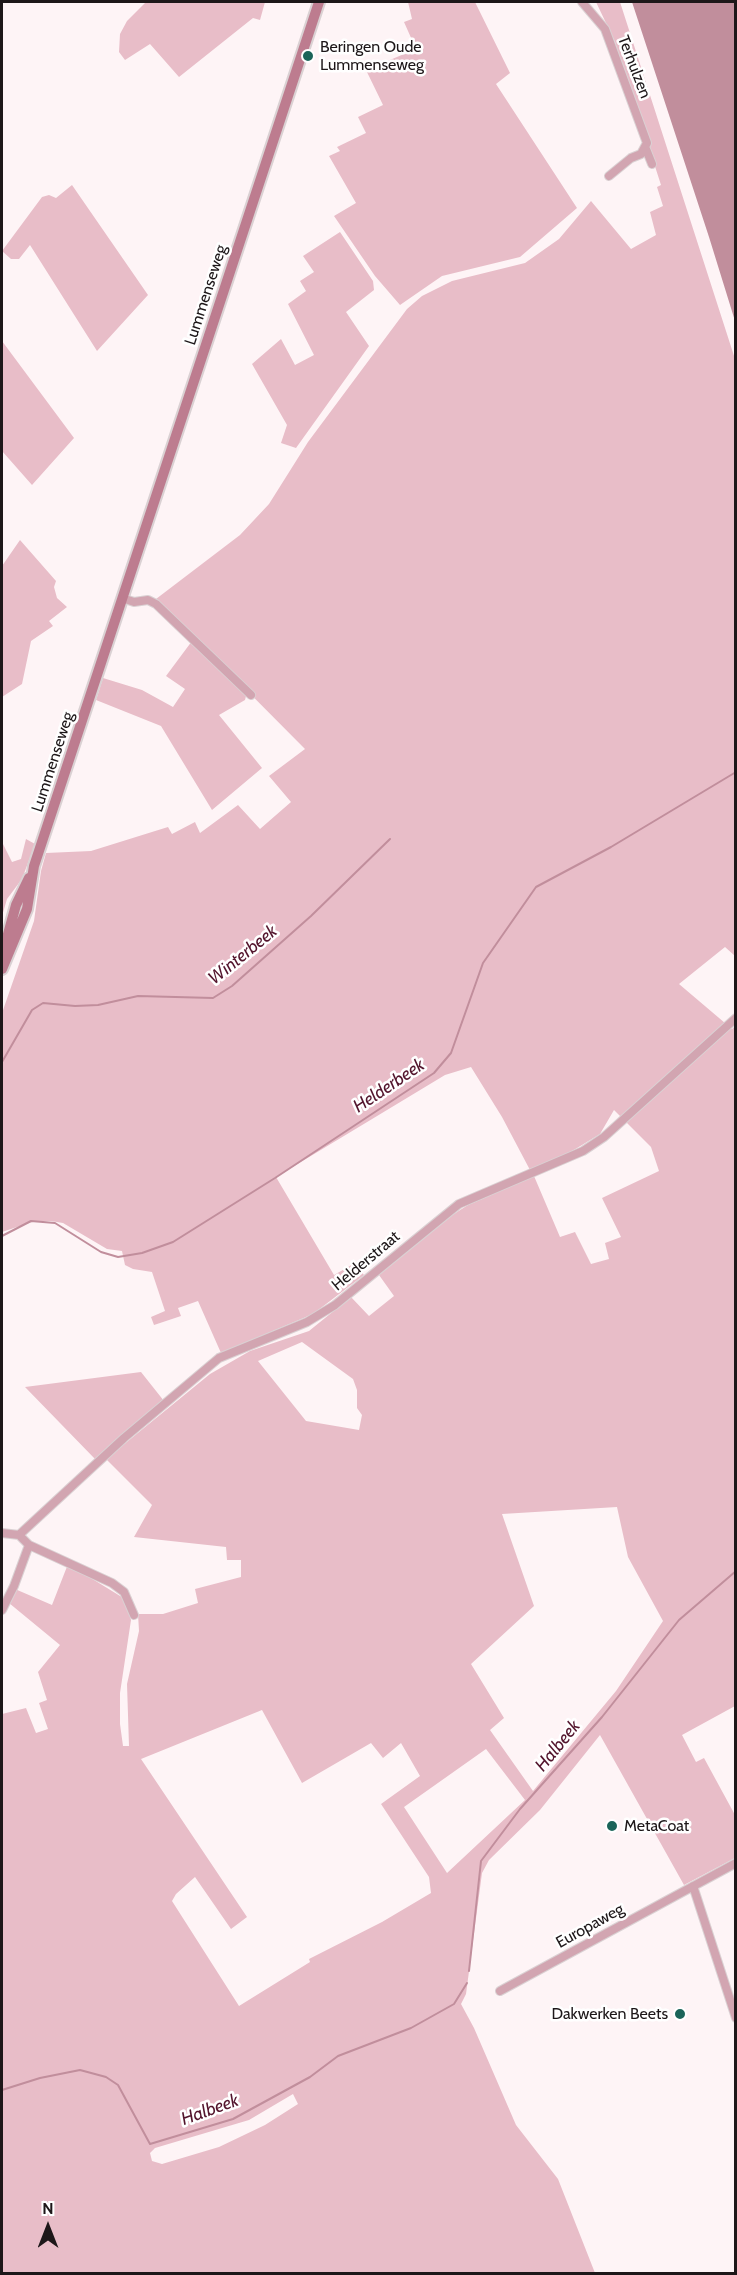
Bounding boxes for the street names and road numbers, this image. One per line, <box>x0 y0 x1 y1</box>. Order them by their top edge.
street label: Terhulzen <box>613 33 655 101</box>
street label: Lummenseweg <box>181 243 231 347</box>
street label: Lummenseweg <box>28 710 78 814</box>
street label: Helderstraat <box>328 1227 404 1295</box>
street label: Europaweg <box>553 1900 627 1952</box>

